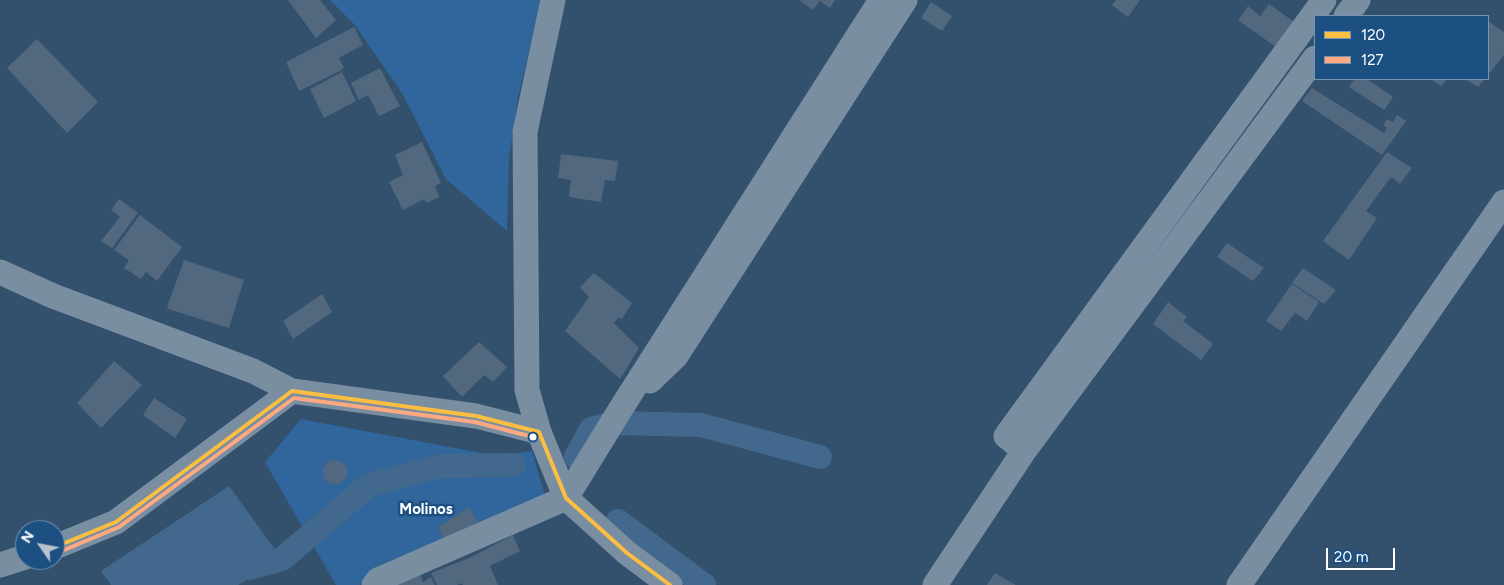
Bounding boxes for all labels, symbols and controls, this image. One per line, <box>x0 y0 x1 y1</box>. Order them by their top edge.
legend <box>1314 15 1489 80</box>
text: 120 <box>1361 26 1385 44</box>
text: 127 <box>1361 51 1384 69</box>
unlabelled marker <box>528 432 538 442</box>
district label: Molinos <box>399 501 453 519</box>
north arrow <box>15 520 65 570</box>
text: N <box>18 528 38 546</box>
scale bar <box>1329 538 1398 570</box>
text: 20 m <box>1334 548 1368 566</box>

